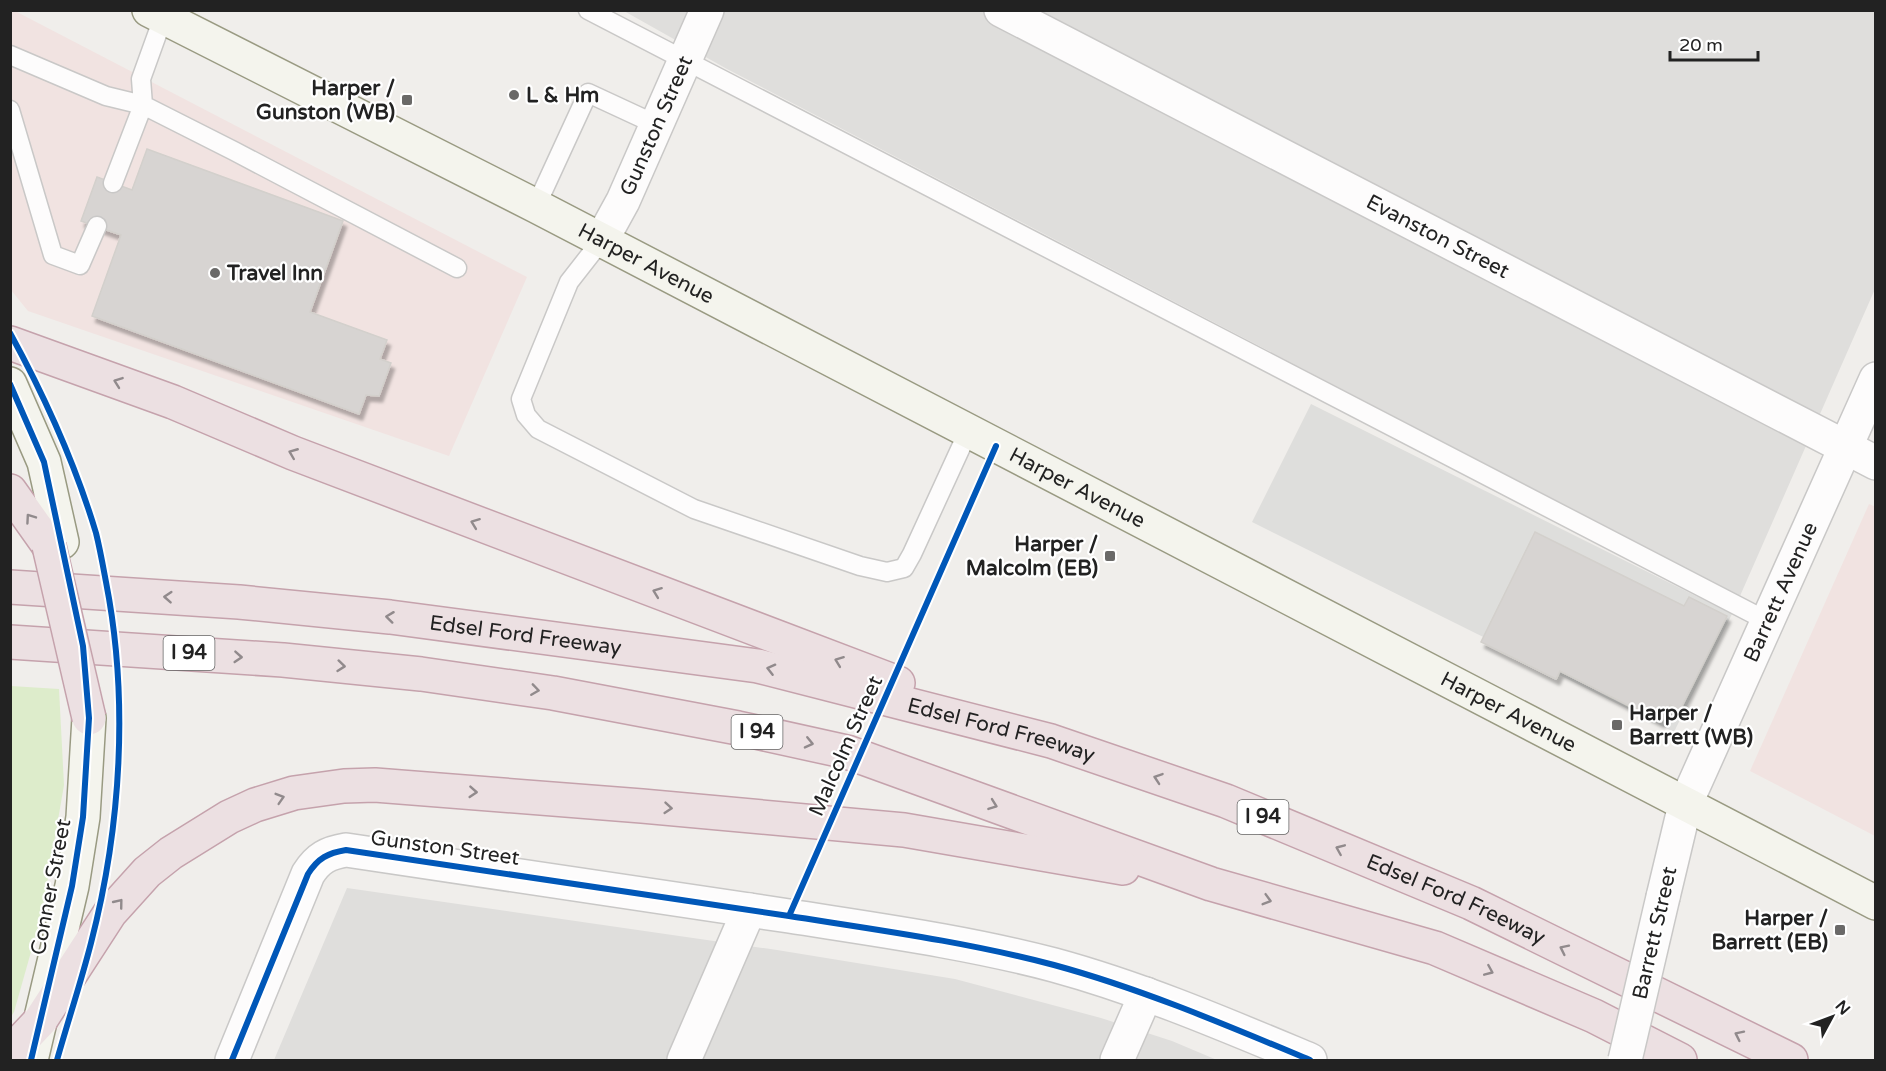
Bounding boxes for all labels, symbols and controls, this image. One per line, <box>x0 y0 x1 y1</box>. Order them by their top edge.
scale bar <box>1670 24 1758 62</box>
text: 20 m <box>1679 34 1723 56</box>
street label: Gunston Street <box>614 52 698 200</box>
place label: Harper / Gunston (WB) <box>256 76 395 125</box>
place label: L & Hm <box>526 83 599 108</box>
marker: L & Hm <box>507 88 521 102</box>
marker: Harper / Gunston (WB) <box>400 93 414 107</box>
street label: Evanston Street <box>1362 189 1514 284</box>
street label: Harper Avenue <box>574 218 718 309</box>
place label: Travel Inn <box>226 261 323 286</box>
marker: Travel Inn <box>208 266 222 280</box>
one-way arrow <box>113 377 124 390</box>
street label: Harper Avenue <box>1005 442 1150 533</box>
one-way arrow <box>288 448 299 460</box>
one-way arrow <box>25 514 37 524</box>
one-way arrow <box>470 517 481 530</box>
street label: Barrett Avenue <box>1738 518 1823 666</box>
place label: Harper / Malcolm (EB) <box>966 532 1098 581</box>
marker: Harper / Malcolm (EB) <box>1103 549 1117 563</box>
one-way arrow <box>652 586 663 599</box>
one-way arrow <box>163 591 172 604</box>
street label: Edsel Ford Freeway <box>428 610 623 660</box>
one-way arrow <box>386 611 395 624</box>
road number: I 94 <box>164 636 214 670</box>
one-way arrow <box>233 650 242 663</box>
one-way arrow <box>835 656 846 668</box>
one-way arrow <box>337 659 346 672</box>
one-way arrow <box>766 664 777 676</box>
street label: Harper Avenue <box>1436 666 1581 758</box>
street label: Malcolm Street <box>804 672 888 820</box>
one-way arrow <box>530 684 539 696</box>
street label: Edsel Ford Freeway <box>905 692 1098 768</box>
place label: Harper / Barrett (WB) <box>1629 701 1753 750</box>
road number: I 94 <box>732 715 783 749</box>
marker: Harper / Barrett (WB) <box>1610 718 1624 732</box>
one-way arrow <box>803 736 813 749</box>
one-way arrow <box>1153 773 1164 785</box>
one-way arrow <box>469 786 478 799</box>
one-way arrow <box>274 793 285 805</box>
one-way arrow <box>987 797 998 810</box>
road number: I 94 <box>1238 800 1288 834</box>
one-way arrow <box>663 801 672 814</box>
street label: Conner Street <box>26 817 76 957</box>
street label: Gunston Street <box>369 825 521 871</box>
one-way arrow <box>1335 844 1346 856</box>
street label: Edsel Ford Freeway <box>1363 848 1550 950</box>
street label: Barrett Street <box>1628 864 1682 1002</box>
one-way arrow <box>1261 893 1272 905</box>
one-way arrow <box>111 898 122 909</box>
place label: Harper / Barrett (EB) <box>1711 906 1828 955</box>
marker: Harper / Barrett (EB) <box>1833 923 1847 937</box>
one-way arrow <box>1559 944 1570 956</box>
one-way arrow <box>1483 964 1494 976</box>
north arrow <box>1802 987 1862 1047</box>
text: N <box>1831 996 1854 1019</box>
one-way arrow <box>1734 1030 1745 1042</box>

